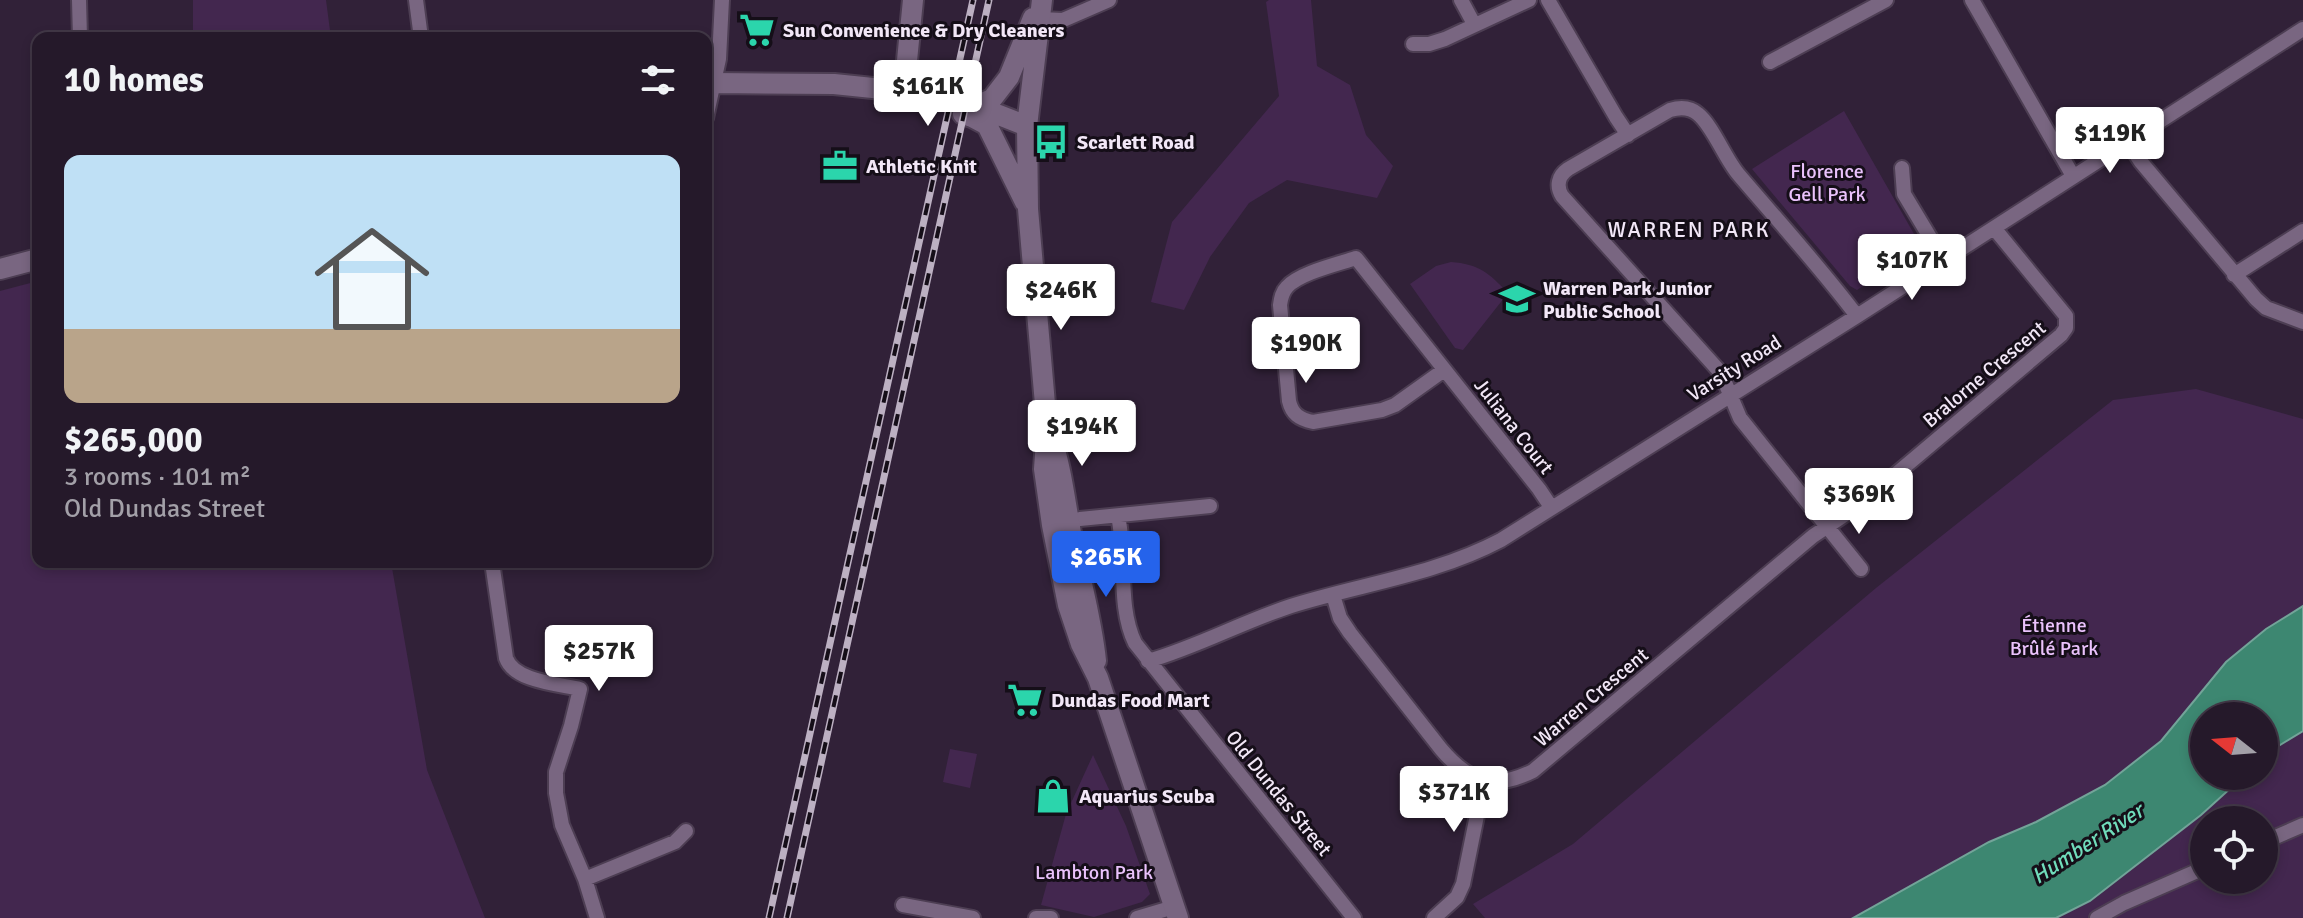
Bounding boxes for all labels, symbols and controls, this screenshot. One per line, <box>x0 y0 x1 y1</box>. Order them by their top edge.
supermarket icon: Sun Convenience & Dry Cleaners <box>738 11 776 49</box>
place label: Sun Convenience & Dry Cleaners <box>783 18 1065 43</box>
icon: filters <box>636 58 680 102</box>
text: 10 homes <box>64 59 204 101</box>
pin: $161K <box>872 60 984 128</box>
text: $161K <box>892 70 964 102</box>
pin: $119K <box>2054 107 2166 175</box>
text: $119K <box>2074 117 2146 149</box>
bus stop icon: Scarlett Road <box>1032 123 1070 161</box>
place label: Scarlett Road <box>1077 130 1195 155</box>
office icon: Athletic Knit <box>821 147 859 185</box>
place label: Athletic Knit <box>866 154 977 179</box>
park label: Florence Gell Park <box>1788 159 1866 207</box>
icon: home <box>300 207 444 351</box>
district label: WARREN PARK <box>1607 216 1771 243</box>
pin: $107K <box>1856 234 1968 302</box>
text: $107K <box>1876 244 1948 276</box>
pin: $246K <box>1005 264 1117 332</box>
text: $246K <box>1025 274 1097 306</box>
place label: Warren Park Junior Public School <box>1543 276 1712 324</box>
school or university icon: Warren Park Junior Public School <box>1498 280 1536 318</box>
street label: Bralorne Crescent <box>1918 316 2051 433</box>
pin: $190K <box>1250 317 1362 385</box>
text: $190K <box>1270 327 1342 359</box>
street label: Varsity Road <box>1683 330 1786 407</box>
street label: Juliana Court <box>1468 373 1559 479</box>
pin: $194K <box>1026 400 1138 468</box>
text: $194K <box>1046 410 1118 442</box>
text: $265,000 <box>64 419 203 461</box>
text: 3 rooms · 101 m² <box>64 461 251 493</box>
pin: $369K <box>1803 468 1915 536</box>
text: $369K <box>1823 478 1895 510</box>
text: Old Dundas Street <box>64 493 265 525</box>
pin: $265K <box>1050 531 1162 599</box>
text: $265K <box>1070 541 1142 573</box>
park label: Étienne Brûlé Park <box>2010 613 2098 661</box>
pin: $257K <box>543 625 655 693</box>
text: $257K <box>563 635 635 667</box>
street label: Warren Crescent <box>1529 642 1653 752</box>
supermarket icon: Dundas Food Mart <box>1006 681 1044 719</box>
place label: Dundas Food Mart <box>1051 688 1210 713</box>
north arrow <box>2190 702 2278 790</box>
map controls <box>2190 702 2278 894</box>
street label: Old Dundas Street <box>1220 725 1337 861</box>
pin: $371K <box>1398 766 1510 834</box>
text: $371K <box>1418 776 1490 808</box>
shop icon: Aquarius Scuba <box>1034 777 1072 815</box>
place label: Aquarius Scuba <box>1079 784 1215 809</box>
water label: Humber River <box>2026 796 2151 890</box>
button: locate <box>2190 806 2278 894</box>
park label: Lambton Park <box>1035 860 1153 885</box>

